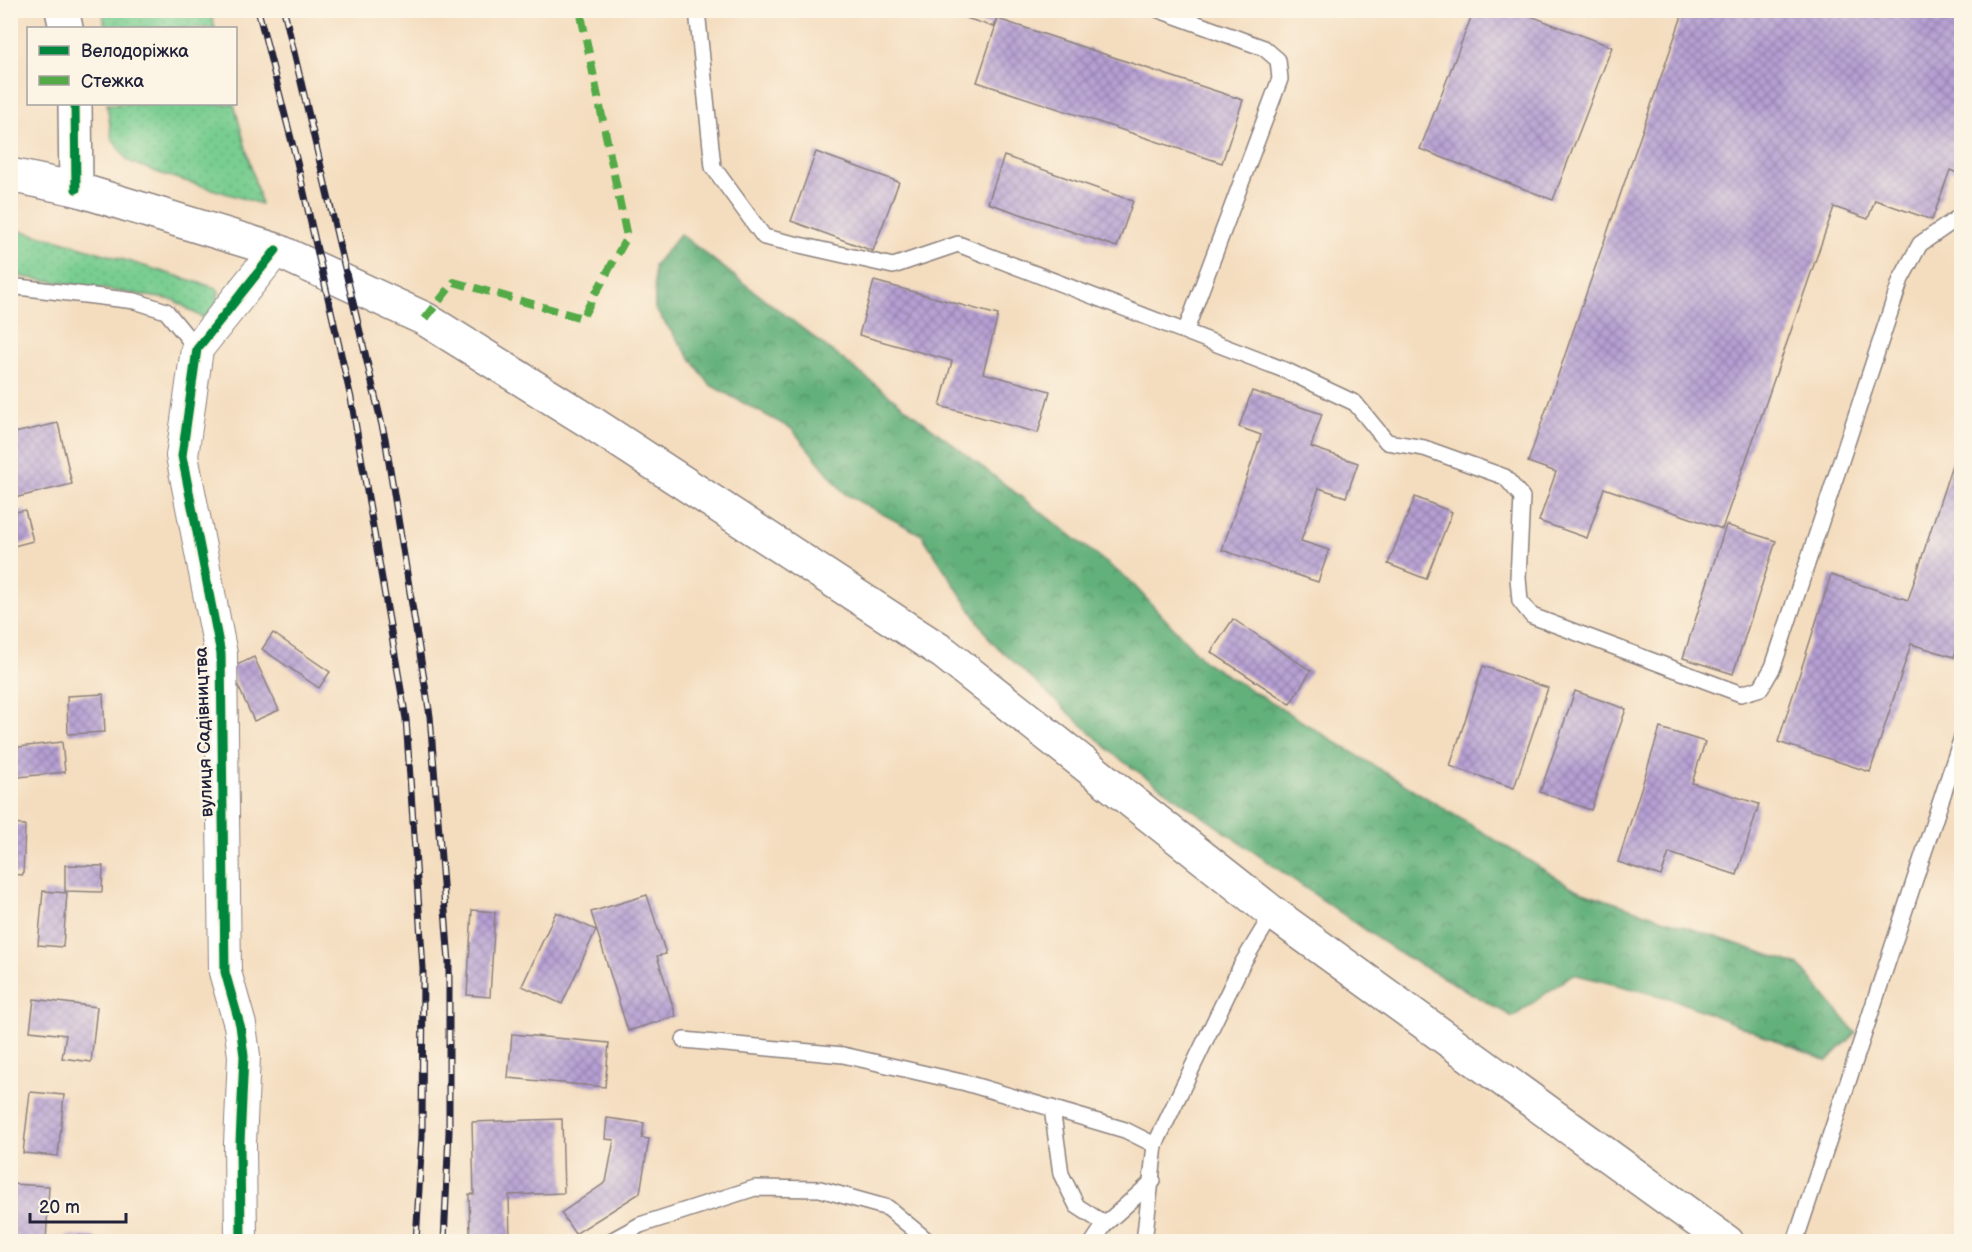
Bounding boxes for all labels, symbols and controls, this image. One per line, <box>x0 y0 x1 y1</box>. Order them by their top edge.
legend <box>27 27 237 105</box>
text: Велодоріжка <box>81 41 189 62</box>
text: Стежка <box>81 71 144 92</box>
street label: вулиця Садівництва <box>191 646 217 817</box>
scale bar <box>30 1186 126 1224</box>
text: 20 m <box>39 1197 80 1218</box>

